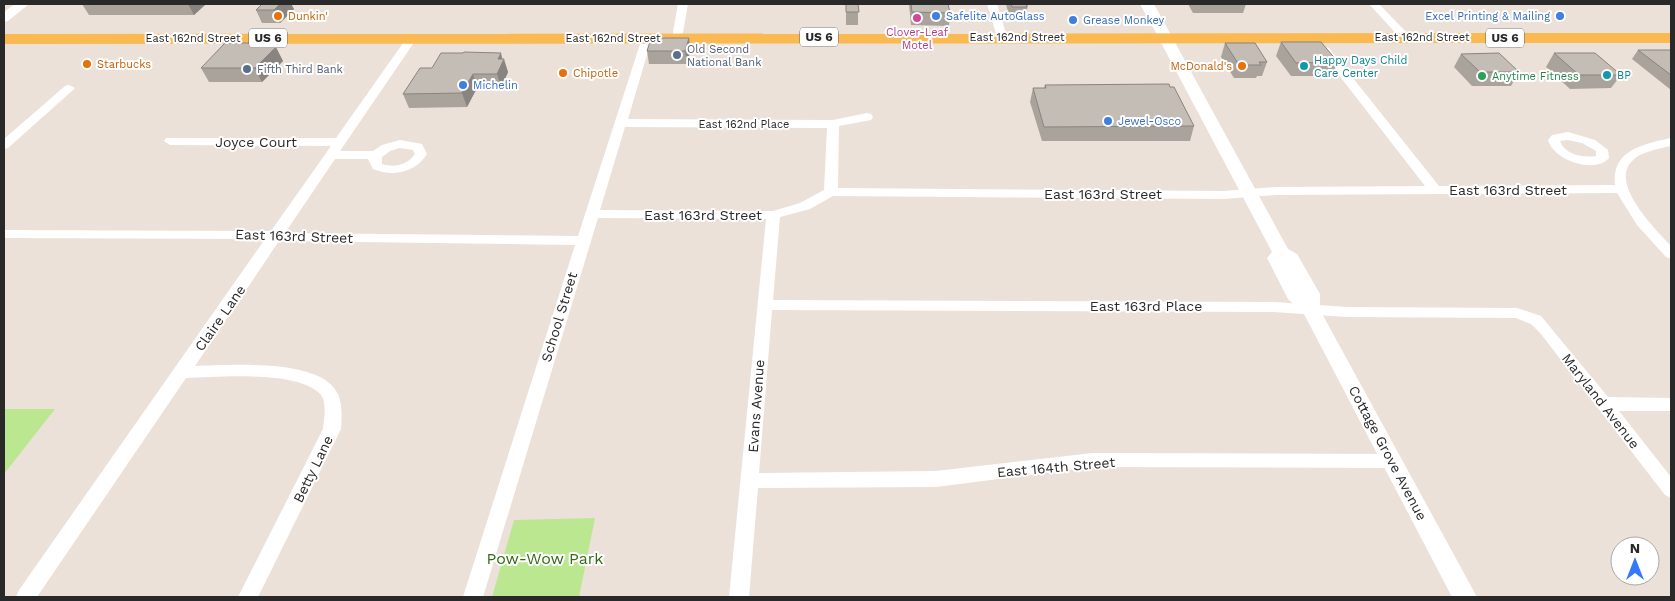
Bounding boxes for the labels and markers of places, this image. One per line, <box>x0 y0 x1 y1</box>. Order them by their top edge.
marker: Dunkin' <box>272 10 284 22</box>
place label: Dunkin' <box>288 10 328 23</box>
marker: Safelite AutoGlass <box>930 10 942 22</box>
place label: Safelite AutoGlass <box>946 10 1045 23</box>
place label: Excel Printing & Mailing <box>1425 10 1550 23</box>
marker: Excel Printing & Mailing <box>1554 10 1566 22</box>
marker: Clover-Leaf Motel <box>911 12 923 24</box>
marker: Grease Monkey <box>1067 14 1079 26</box>
place label: Grease Monkey <box>1083 14 1165 27</box>
place label: Clover-Leaf Motel <box>886 26 949 52</box>
place label: Old Second National Bank <box>687 43 761 69</box>
marker: Old Second National Bank <box>671 49 683 61</box>
place label: Happy Days Child Care Center <box>1314 54 1407 80</box>
marker: Starbucks <box>81 58 93 70</box>
place label: Starbucks <box>97 58 151 71</box>
place label: McDonald's <box>1170 60 1232 73</box>
marker: McDonald's <box>1236 60 1248 72</box>
marker: Happy Days Child Care Center <box>1298 60 1310 72</box>
marker: Fifth Third Bank <box>241 63 253 75</box>
place label: Fifth Third Bank <box>257 63 343 76</box>
marker: Chipotle <box>557 67 569 79</box>
place label: Chipotle <box>573 67 618 80</box>
marker: BP <box>1601 69 1613 81</box>
place label: BP <box>1617 69 1631 82</box>
marker: Anytime Fitness <box>1476 70 1488 82</box>
place label: Anytime Fitness <box>1492 70 1579 83</box>
marker: Michelin <box>457 79 469 91</box>
place label: Michelin <box>473 79 518 92</box>
marker: Jewel-Osco <box>1102 115 1114 127</box>
place label: Jewel-Osco <box>1118 115 1181 128</box>

